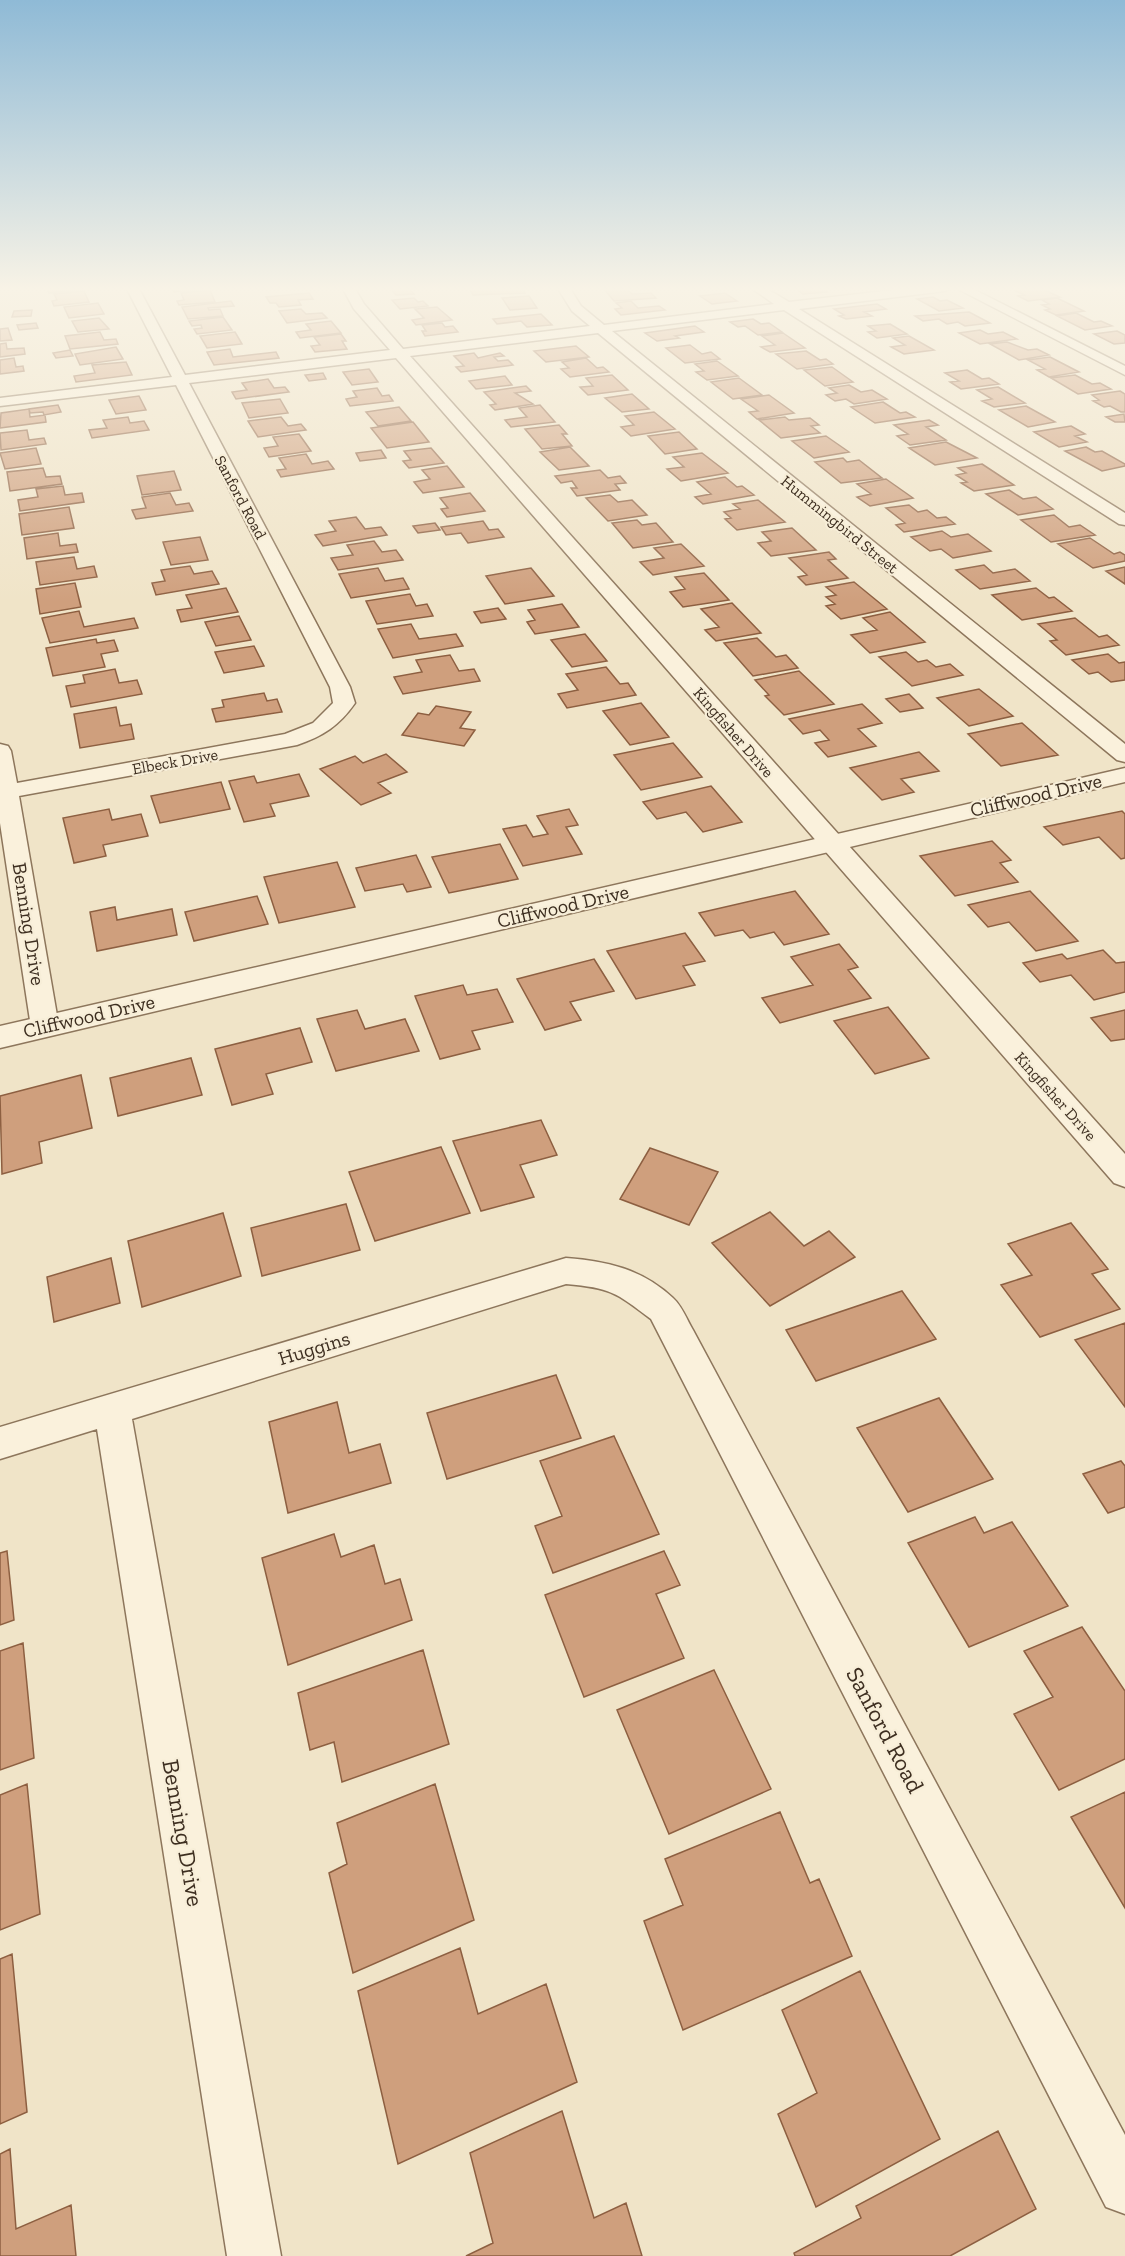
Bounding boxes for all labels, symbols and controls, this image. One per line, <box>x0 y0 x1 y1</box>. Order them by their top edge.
street label: Sanford Road <box>211 452 271 543</box>
street label: Hummingbird Street <box>777 471 902 577</box>
street label: Kingfisher Drive <box>689 683 778 781</box>
street label: Elbeck Drive <box>131 745 219 778</box>
street label: Cliffwood Drive <box>968 768 1104 822</box>
street label: Benning Drive <box>7 861 51 987</box>
street label: Cliffwood Drive <box>495 879 631 933</box>
street label: Cliffwood Drive <box>21 989 157 1043</box>
street label: Kingfisher Drive <box>1011 1048 1101 1145</box>
street label: Huggins <box>275 1326 353 1370</box>
street label: Sanford Road <box>840 1662 931 1798</box>
street label: Benning Drive <box>156 1757 211 1909</box>

